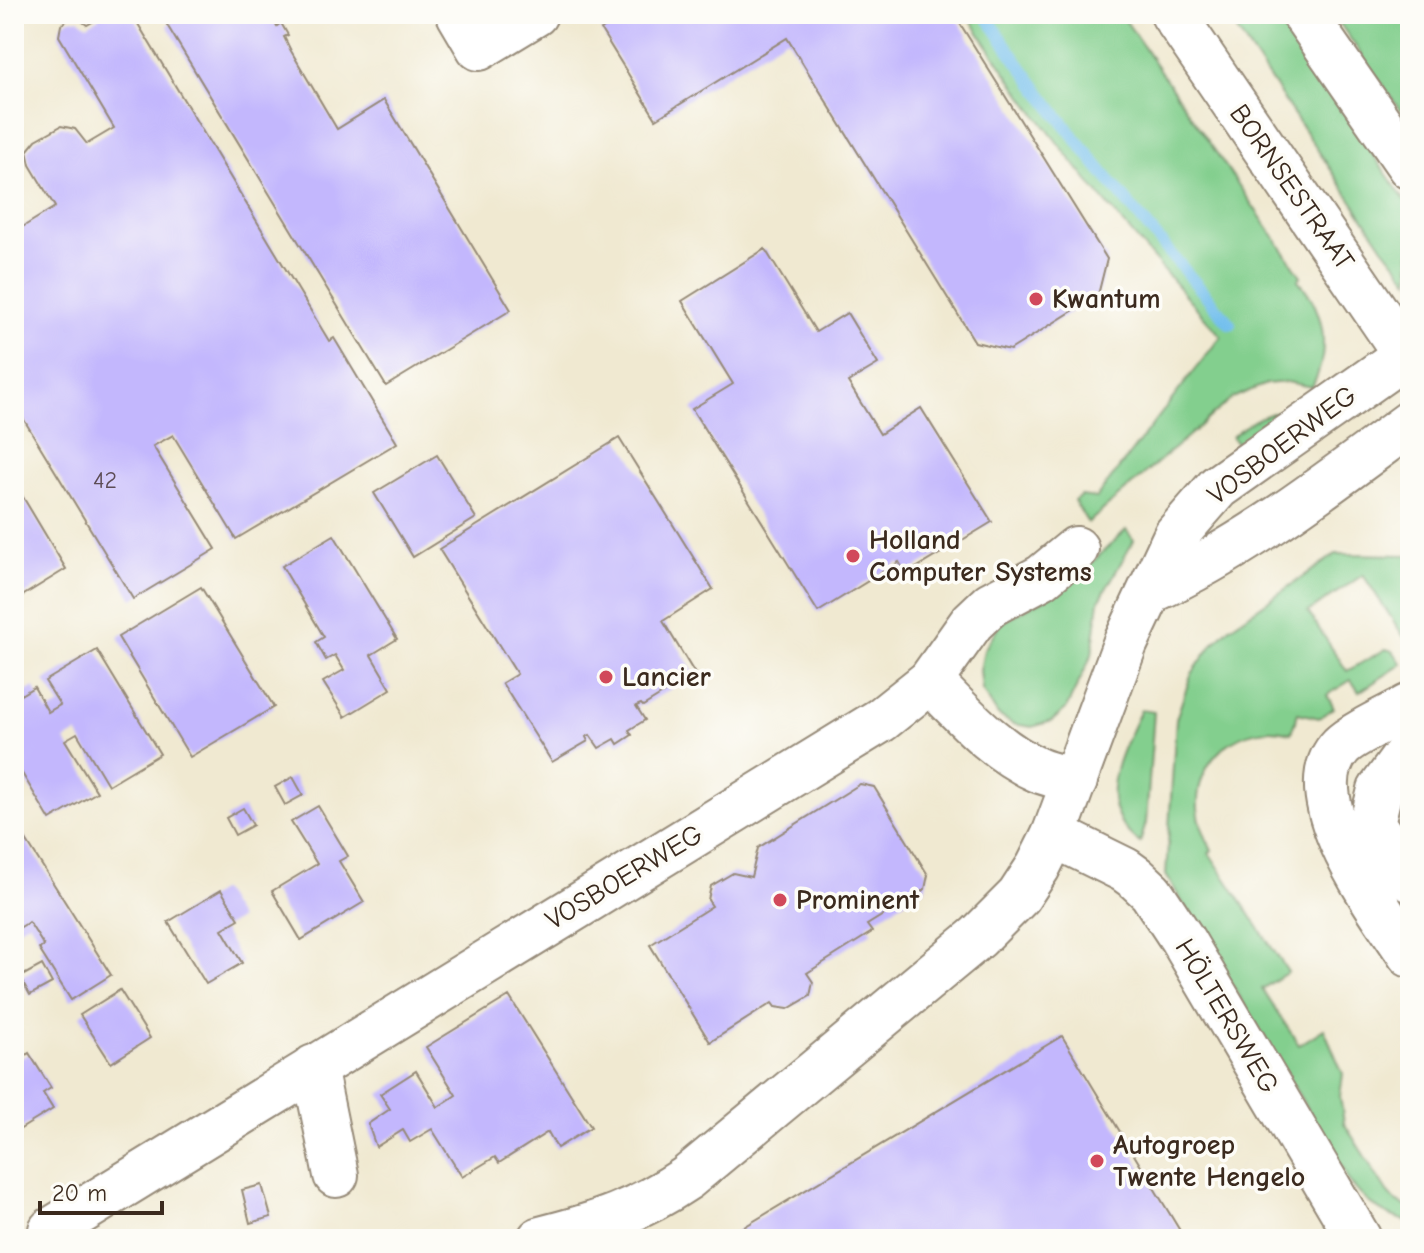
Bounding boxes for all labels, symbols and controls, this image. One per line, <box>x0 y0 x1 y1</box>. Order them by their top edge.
street label: BORNSESTRAAT <box>1223 98 1361 276</box>
place label: Kwantum <box>1052 283 1161 315</box>
marker: Kwantum <box>1027 290 1045 308</box>
street label: VOSBOERWEG <box>1202 379 1362 511</box>
house number: 42 <box>93 466 117 494</box>
place label: Holland Computer Systems <box>869 524 1092 588</box>
marker: Holland Computer Systems <box>844 547 862 565</box>
place label: Lancier <box>622 661 712 693</box>
marker: Lancier <box>597 668 615 686</box>
street label: VOSBOERWEG <box>540 818 708 936</box>
place label: Prominent <box>796 884 920 916</box>
marker: Prominent <box>771 891 789 909</box>
street label: HÖLTERSWEG <box>1168 933 1286 1099</box>
place label: Autogroep Twente Hengelo <box>1113 1129 1305 1193</box>
marker: Autogroep Twente Hengelo <box>1088 1152 1106 1170</box>
scale bar <box>40 1165 162 1215</box>
text: 20 m <box>52 1179 107 1207</box>

